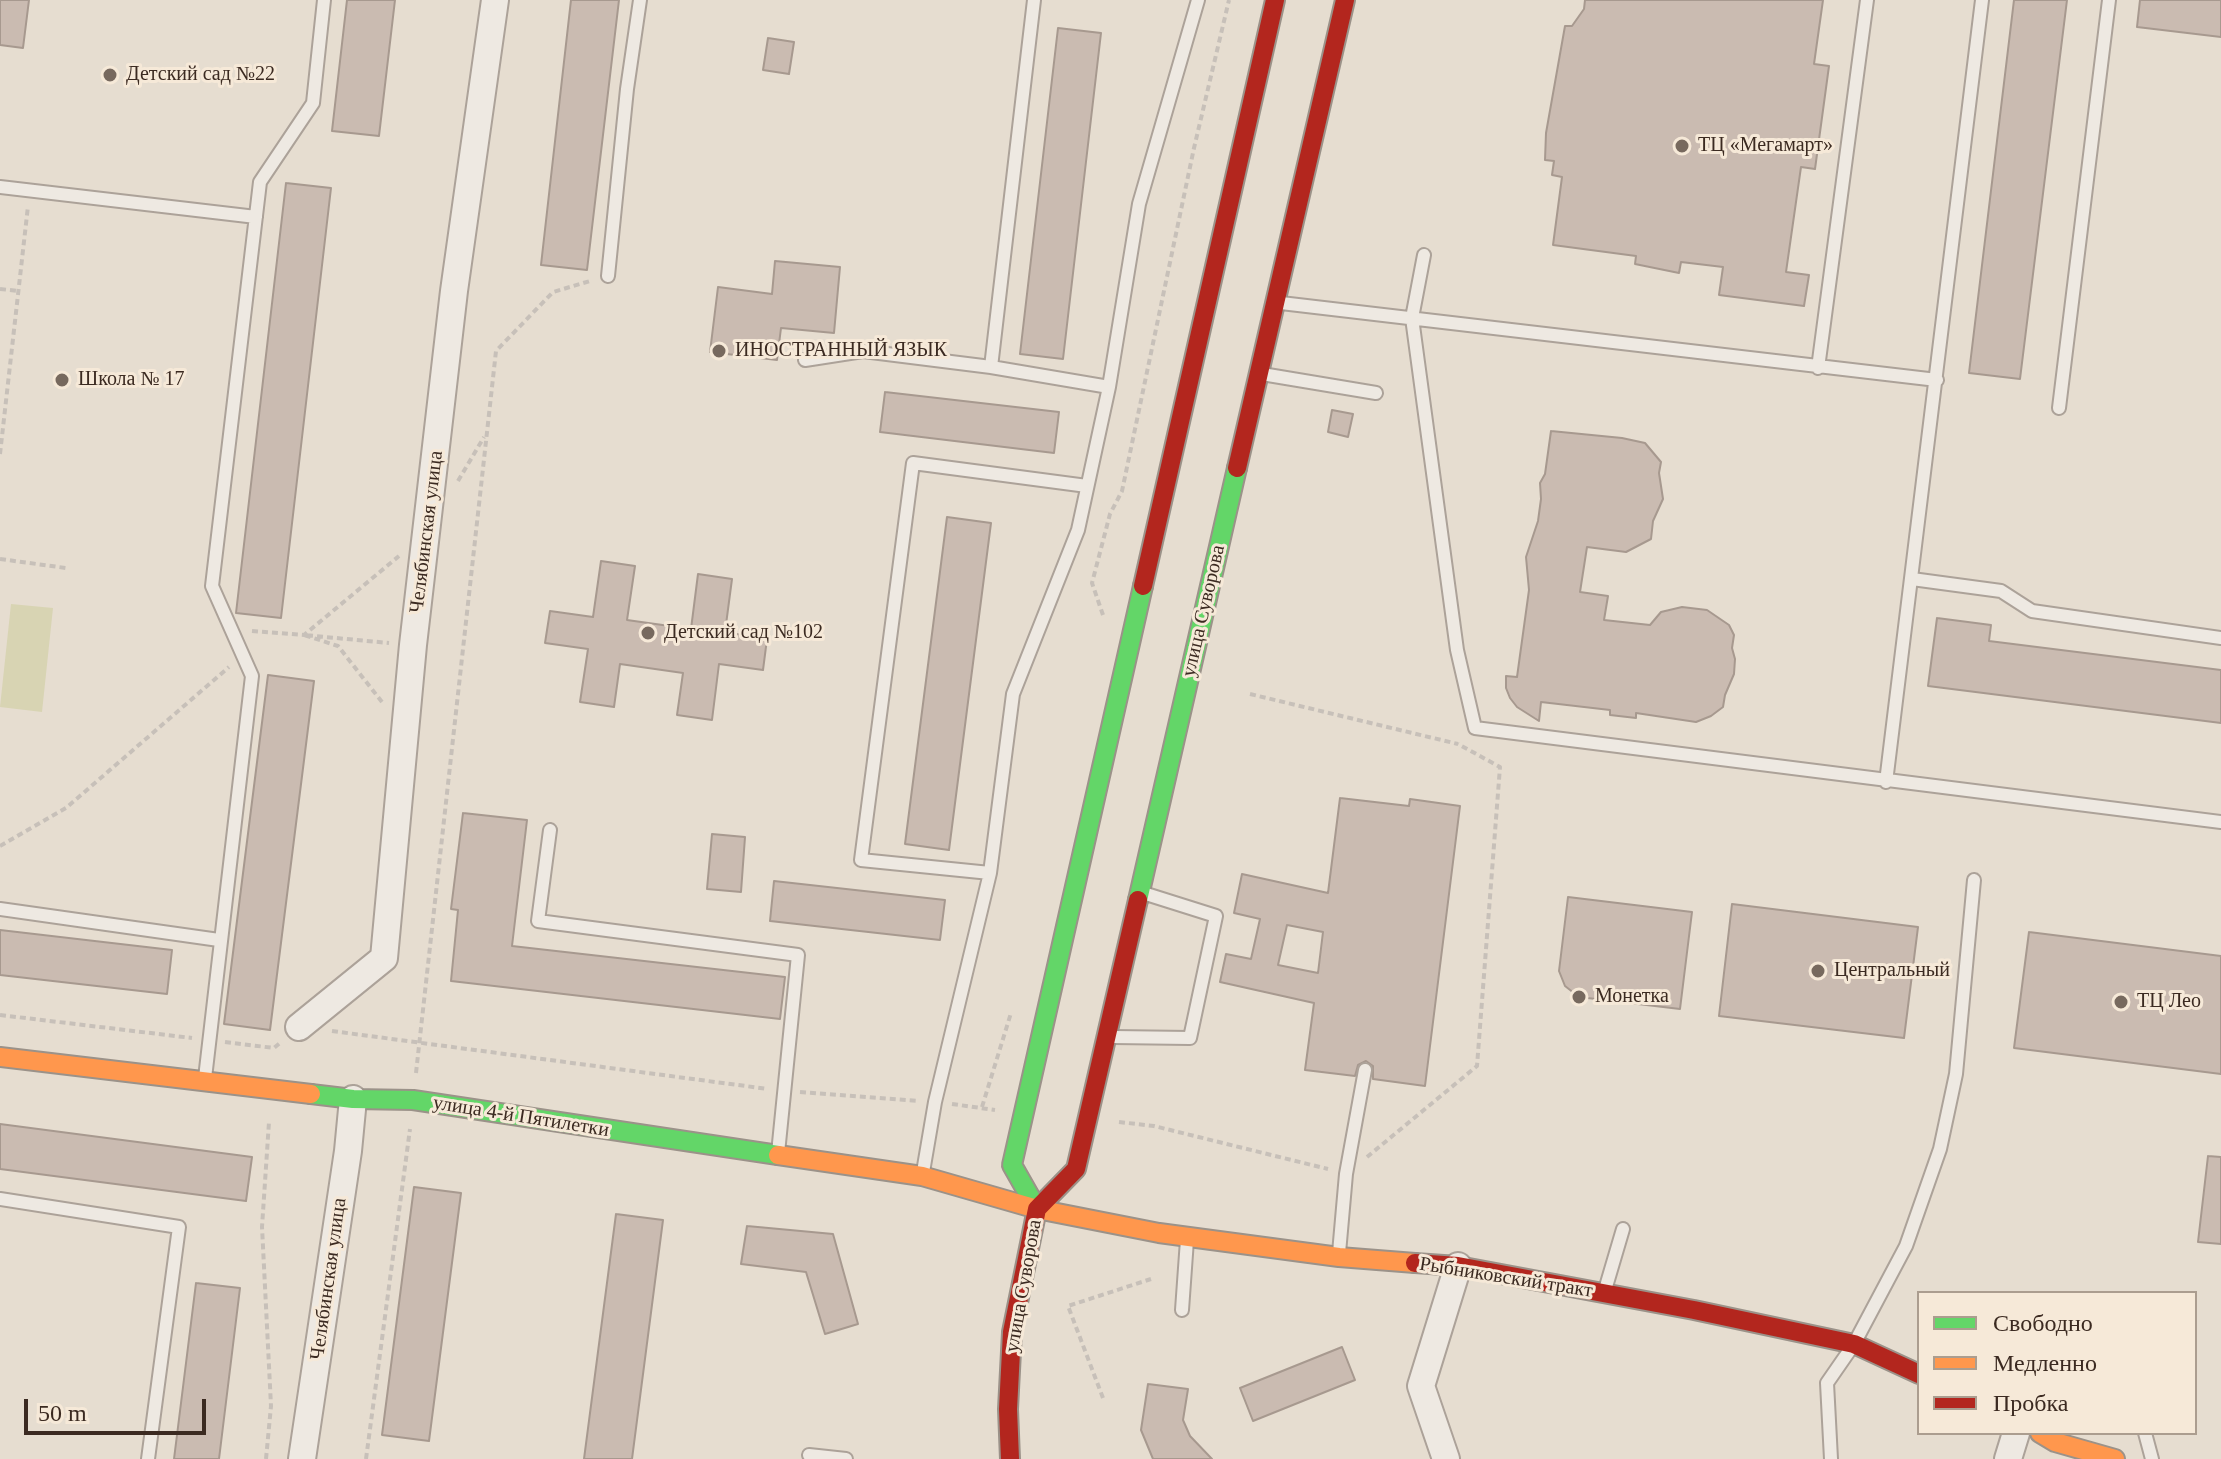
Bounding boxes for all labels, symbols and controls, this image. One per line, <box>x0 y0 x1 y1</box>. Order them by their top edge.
place label: Детский сад №22 <box>126 63 275 87</box>
marker: Детский сад №22 <box>101 66 119 84</box>
place label: ТЦ «Мегамарт» <box>1698 134 1833 158</box>
marker: ТЦ «Мегамарт» <box>1673 137 1691 155</box>
place label: ИНОСТРАННЫЙ ЯЗЫК <box>735 339 947 363</box>
marker: ИНОСТРАННЫЙ ЯЗЫК <box>710 342 728 360</box>
place label: Школа № 17 <box>78 368 185 392</box>
marker: Школа № 17 <box>53 371 71 389</box>
street label: Челябинская улица <box>405 449 449 615</box>
street label: улица Суворова <box>1177 543 1231 679</box>
place label: Детский сад №102 <box>664 621 823 645</box>
marker: Детский сад №102 <box>639 624 657 642</box>
place label: Центральный <box>1834 959 1950 983</box>
marker: Центральный <box>1809 962 1827 980</box>
place label: Монетка <box>1595 985 1669 1009</box>
marker: Монетка <box>1570 988 1588 1006</box>
place label: ТЦ Лео <box>2137 990 2201 1014</box>
marker: ТЦ Лео <box>2112 993 2130 1011</box>
street label: улица 4-й Пятилетки <box>431 1091 611 1143</box>
street label: Челябинская улица <box>306 1196 352 1362</box>
street label: улица Суворова <box>1000 1218 1048 1354</box>
street label: Рыбниковский тракт <box>1418 1252 1594 1304</box>
legend <box>1917 1291 2197 1435</box>
text: Свободно <box>1993 1310 2093 1336</box>
text: Медленно <box>1993 1350 2097 1376</box>
scale bar <box>28 1383 210 1433</box>
text: Пробка <box>1993 1390 2069 1416</box>
text: 50 m <box>38 1400 87 1426</box>

